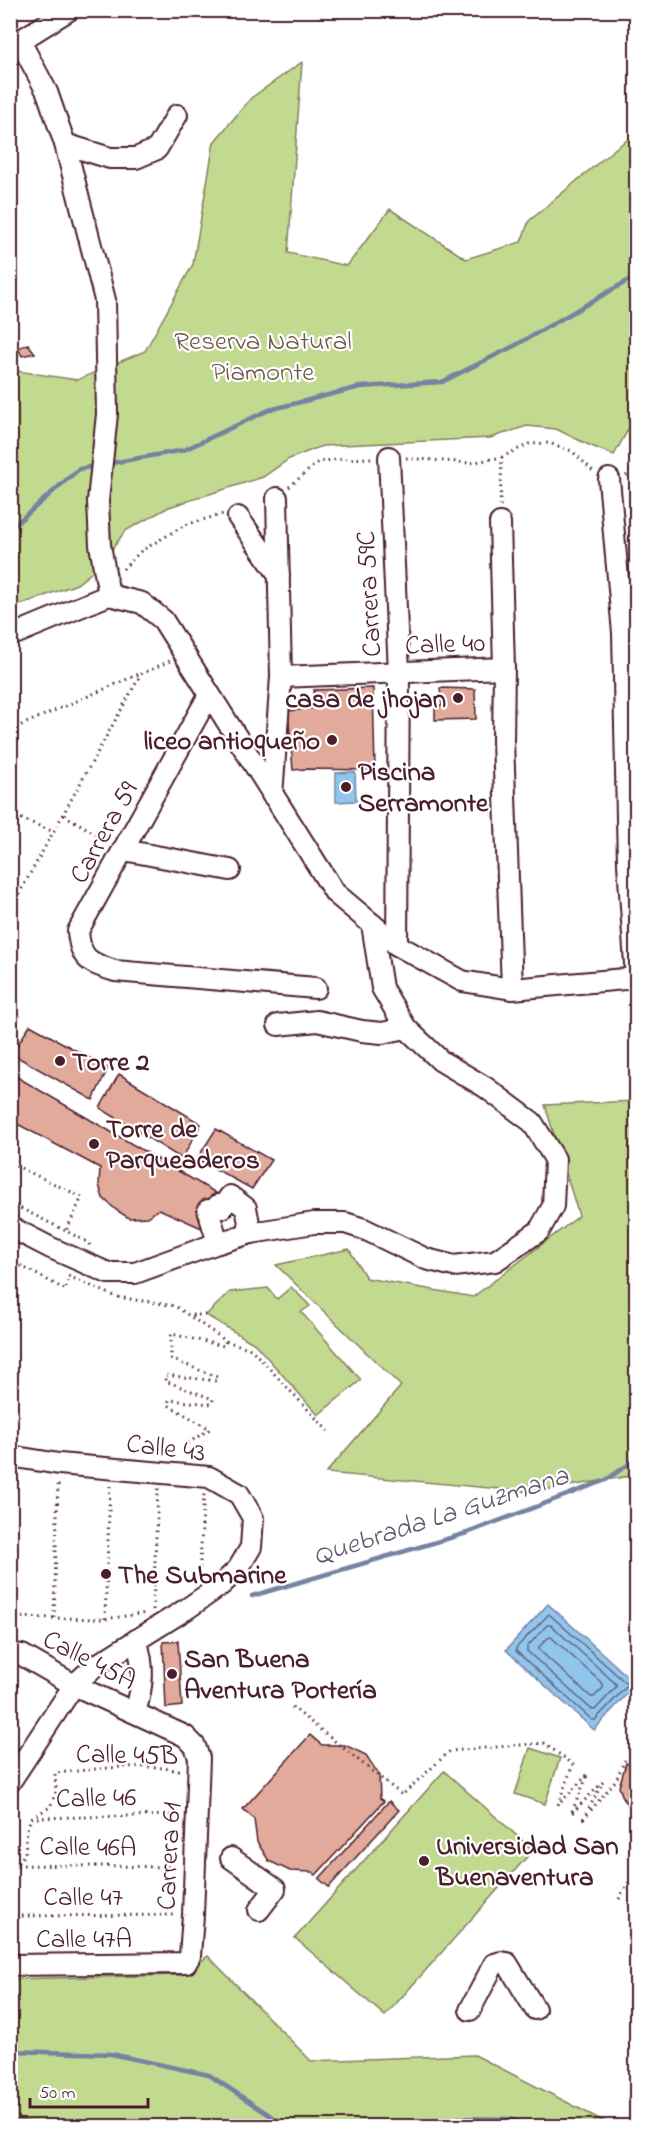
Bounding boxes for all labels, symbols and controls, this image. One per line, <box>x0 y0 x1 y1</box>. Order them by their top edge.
park label: Reserva Natural Piamonte <box>174 323 352 393</box>
street label: Carrera 59C <box>348 530 393 658</box>
street label: Calle 40 <box>404 625 486 666</box>
place label: casa de jhojan <box>285 681 446 720</box>
marker: casa de jhojan <box>451 691 465 705</box>
place label: liceo antioqueño <box>144 723 320 762</box>
marker: liceo antioqueño <box>325 733 339 747</box>
place label: Piscina Serramonte <box>358 754 489 824</box>
street label: Carrera 59 <box>61 775 149 891</box>
marker: Piscina Serramonte <box>339 780 353 794</box>
place label: Torre 2 <box>72 1044 150 1083</box>
marker: Torre 2 <box>53 1054 67 1068</box>
place label: Torre de Parqueaderos <box>106 1111 260 1181</box>
marker: Torre de Parqueaderos <box>87 1137 101 1151</box>
street label: Calle 43 <box>124 1425 208 1474</box>
water label: Quebrada La Guzmana <box>308 1456 575 1578</box>
place label: The Submarine <box>118 1557 287 1596</box>
marker: The Submarine <box>99 1567 113 1581</box>
street label: Calle 45A <box>35 1621 143 1701</box>
place label: San Buena Aventura Portería <box>184 1641 377 1711</box>
marker: San Buena Aventura Portería <box>165 1667 179 1681</box>
street label: Calle 45B <box>76 1736 178 1777</box>
street label: Calle 46 <box>56 1779 137 1820</box>
street label: Carrera 61 <box>148 1801 193 1911</box>
street label: Calle 46A <box>39 1828 137 1869</box>
place label: Universidad San Buenaventura <box>434 1828 618 1898</box>
marker: Universidad San Buenaventura <box>417 1854 431 1868</box>
street label: Calle 47 <box>43 1879 123 1918</box>
street label: Calle 47A <box>36 1921 132 1960</box>
scale bar <box>30 2071 148 2109</box>
text: 50 m <box>39 2081 76 2107</box>

